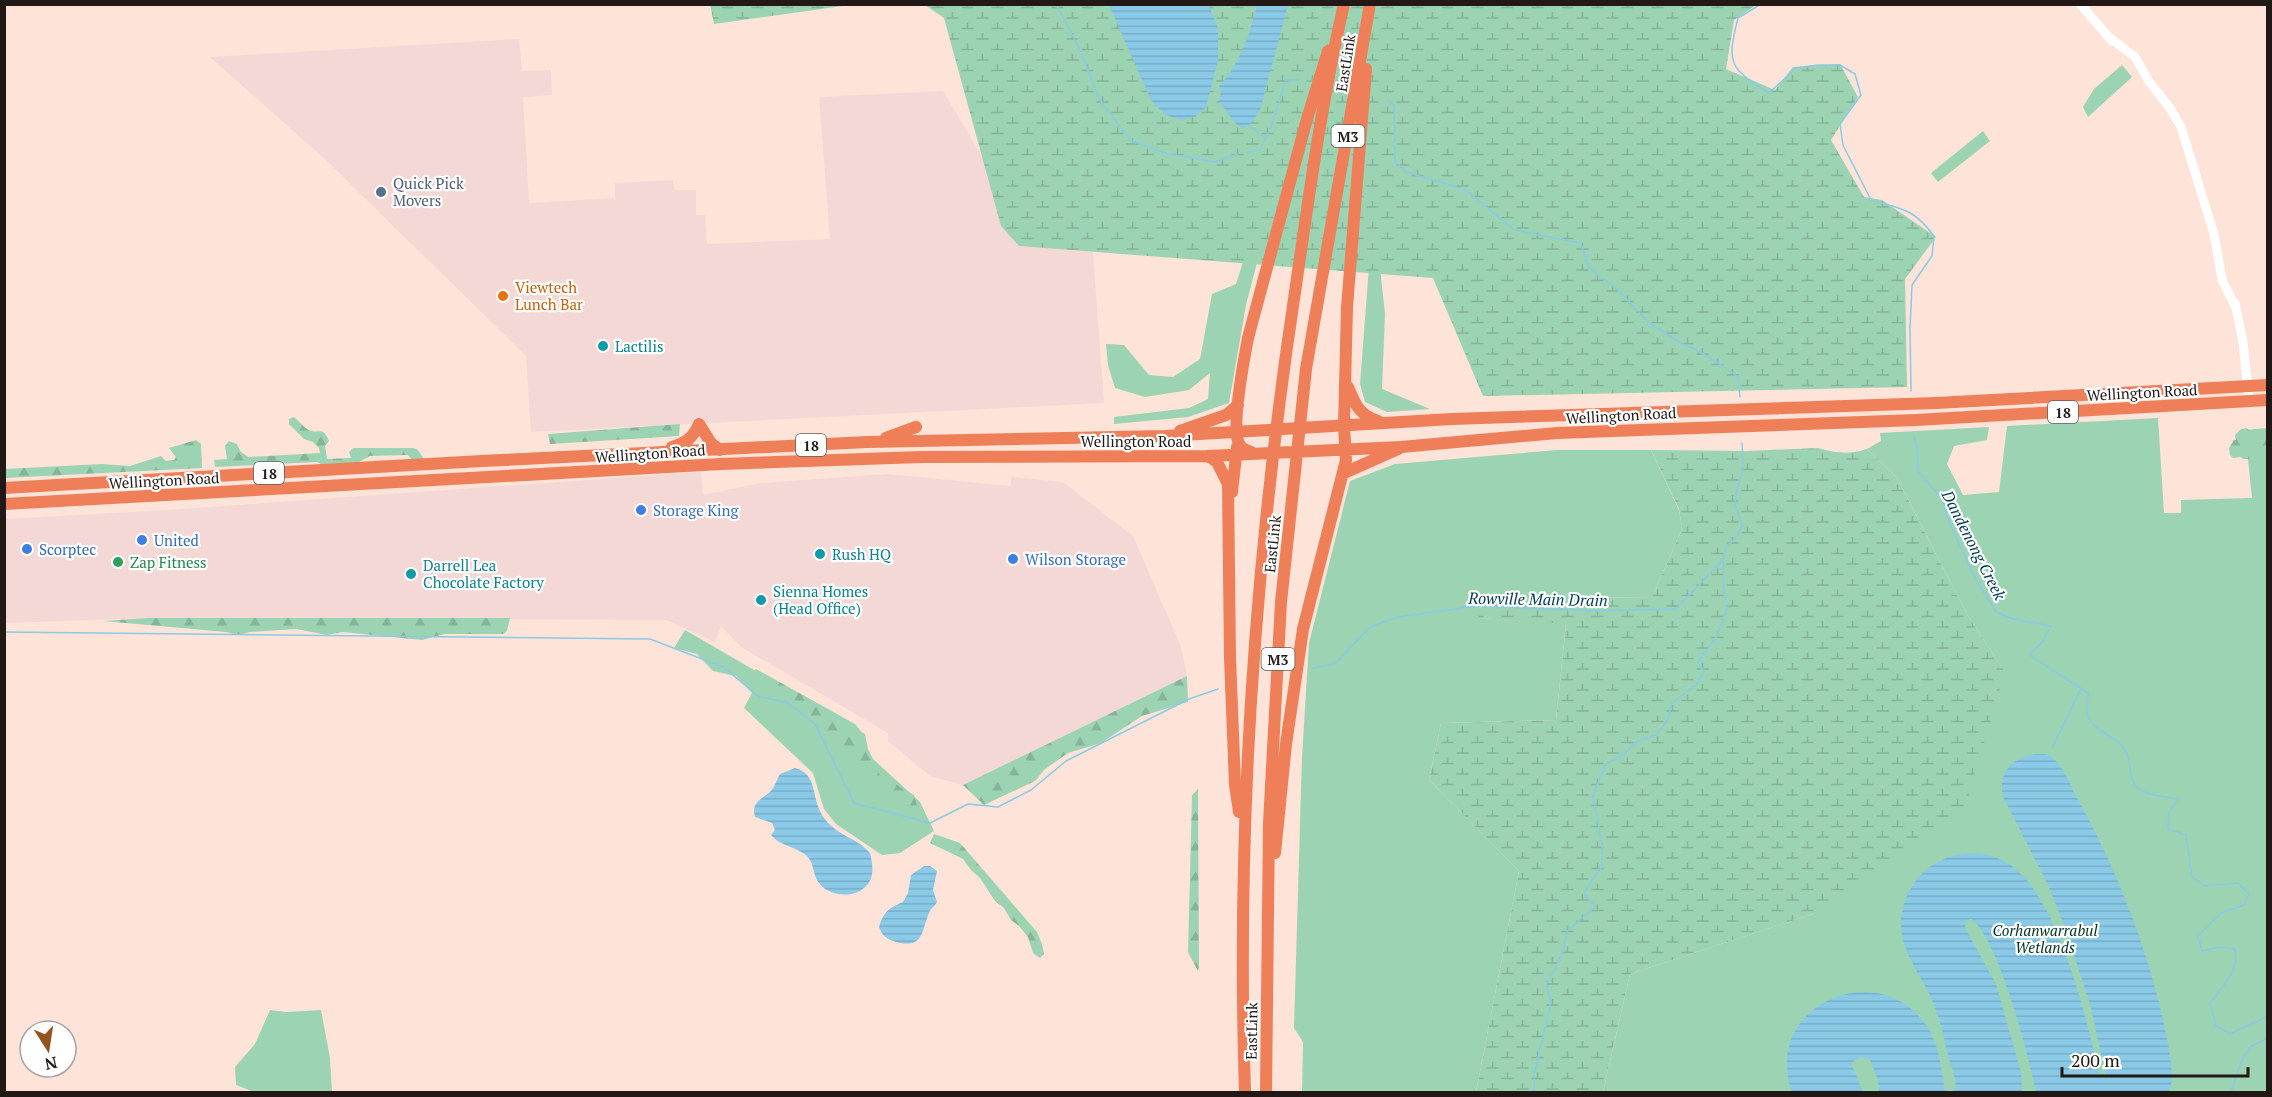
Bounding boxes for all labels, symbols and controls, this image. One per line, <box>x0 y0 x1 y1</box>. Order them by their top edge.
street label: EastLink <box>1331 33 1359 93</box>
road number: M3 <box>1332 125 1364 147</box>
place label: Quick Pick Movers <box>393 173 464 210</box>
marker: Quick Pick Movers <box>374 185 388 199</box>
place label: Viewtech Lunch Bar <box>515 277 583 314</box>
marker: Viewtech Lunch Bar <box>496 289 510 303</box>
place label: Lactilis <box>615 336 663 356</box>
marker: Lactilis <box>596 339 610 353</box>
street label: Wellington Road <box>2086 379 2198 405</box>
road number: 18 <box>2048 401 2078 423</box>
street label: Wellington Road <box>1565 402 1677 428</box>
street label: Wellington Road <box>1081 431 1191 451</box>
road number: 18 <box>796 434 826 456</box>
street label: Wellington Road <box>594 439 706 467</box>
road number: 18 <box>254 462 284 484</box>
street label: Wellington Road <box>108 467 220 493</box>
water label: Dandenong Creek <box>1936 485 2011 604</box>
place label: Storage King <box>653 500 739 520</box>
marker: Storage King <box>634 503 648 517</box>
street label: EastLink <box>1259 514 1285 574</box>
place label: United <box>154 530 199 550</box>
marker: United <box>135 533 149 547</box>
place label: Scorptec <box>39 539 96 559</box>
marker: Scorptec <box>20 542 34 556</box>
place label: Rush HQ <box>832 544 892 564</box>
marker: Rush HQ <box>813 547 827 561</box>
place label: Wilson Storage <box>1025 549 1126 569</box>
place label: Zap Fitness <box>130 552 207 572</box>
marker: Wilson Storage <box>1006 552 1020 566</box>
marker: Zap Fitness <box>111 555 125 569</box>
place label: Darrell Lea Chocolate Factory <box>423 555 544 592</box>
marker: Darrell Lea Chocolate Factory <box>404 567 418 581</box>
place label: Sienna Homes (Head Office) <box>773 581 868 618</box>
water label: Rowville Main Drain <box>1467 587 1608 611</box>
marker: Sienna Homes (Head Office) <box>754 593 768 607</box>
road number: M3 <box>1262 648 1294 670</box>
park label: Corhanwarrabul Wetlands <box>1992 920 2098 957</box>
street label: EastLink <box>1240 1002 1262 1060</box>
north arrow <box>18 1019 78 1079</box>
scale bar <box>2062 1040 2248 1078</box>
text: 200 m <box>2071 1048 2120 1072</box>
text: N <box>43 1052 59 1076</box>

